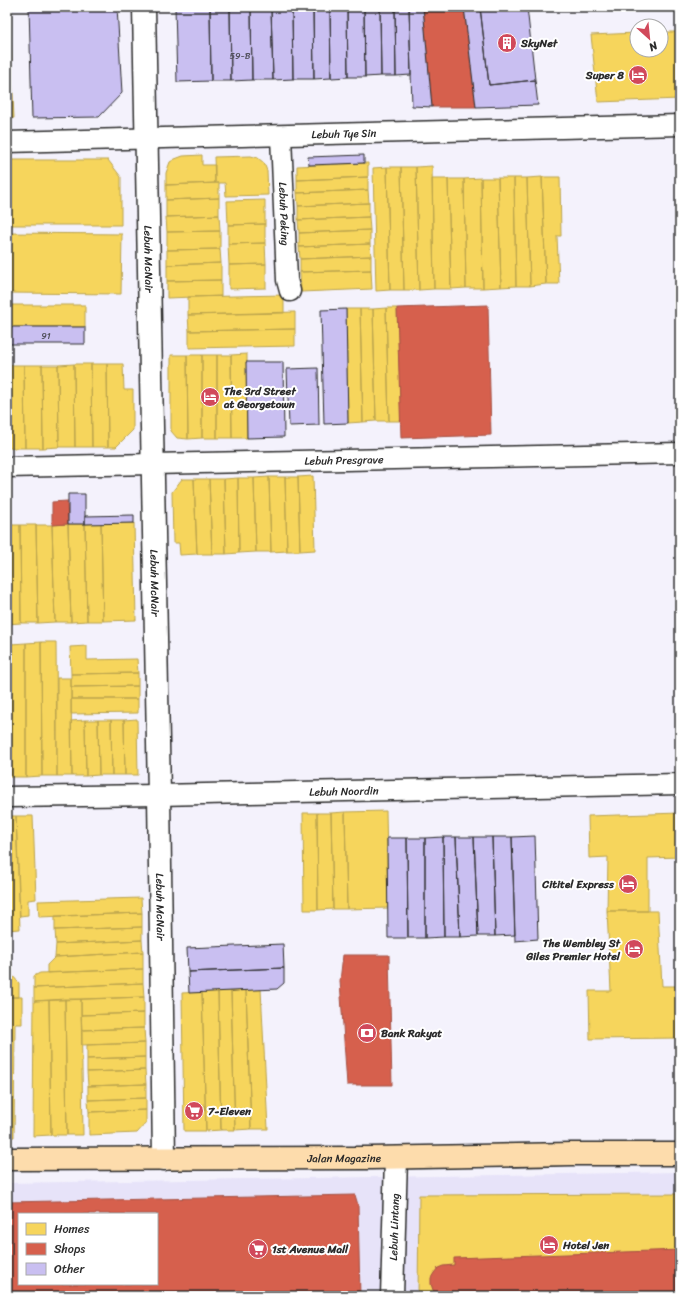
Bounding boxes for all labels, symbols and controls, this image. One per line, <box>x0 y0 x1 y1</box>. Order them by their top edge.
north arrow <box>629 18 669 58</box>
building icon: SkyNet <box>496 32 518 54</box>
place label: SkyNet <box>520 34 559 53</box>
text: N <box>645 36 662 57</box>
house number: 59-B <box>230 48 251 64</box>
hotel icon: Super 8 <box>627 64 649 86</box>
place label: Super 8 <box>585 66 624 85</box>
street label: Lebuh Tye Sin <box>311 124 377 144</box>
street label: Lebuh Peking <box>273 182 295 247</box>
street label: Lebuh McNair <box>138 225 158 294</box>
house number: 91 <box>41 328 51 344</box>
place label: The 3rd Street at Georgetown <box>223 382 297 414</box>
hotel icon: The 3rd Street at Georgetown <box>199 386 221 408</box>
street label: Lebuh Presgrave <box>304 450 384 471</box>
street label: Lebuh McNair <box>144 549 165 618</box>
street label: Lebuh Noordin <box>309 781 379 802</box>
street label: Lebuh McNair <box>150 873 170 942</box>
hotel icon: Cititel Express <box>617 873 639 895</box>
place label: Cititel Express <box>541 875 615 894</box>
place label: The Wembley St Giles Premier Hotel <box>525 934 622 966</box>
hotel icon: The Wembley St Giles Premier Hotel <box>623 938 645 960</box>
bank icon: Bank Rakyat <box>356 1022 378 1044</box>
place label: Bank Rakyat <box>381 1024 442 1043</box>
supermarket icon: 7-Eleven <box>183 1100 205 1122</box>
place label: 7-Eleven <box>208 1102 251 1121</box>
street label: Jalan Magazine <box>306 1149 382 1168</box>
street label: Lebuh Lintang <box>384 1193 405 1261</box>
legend <box>18 1213 158 1285</box>
text: Homes <box>54 1218 90 1240</box>
hotel icon: Hotel Jen <box>538 1234 560 1256</box>
place label: Hotel Jen <box>562 1236 609 1255</box>
text: Shops <box>54 1238 85 1260</box>
supermarket icon: 1st Avenue Mall <box>247 1238 269 1260</box>
place label: 1st Avenue Mall <box>272 1240 349 1259</box>
text: Other <box>54 1258 85 1280</box>

